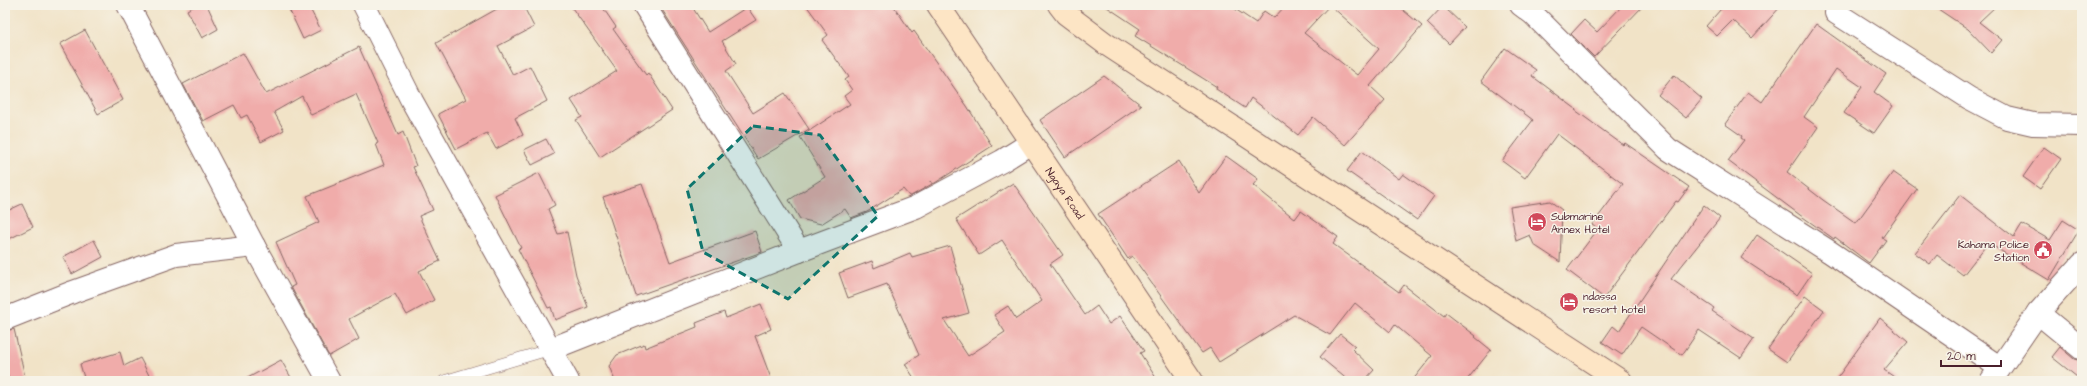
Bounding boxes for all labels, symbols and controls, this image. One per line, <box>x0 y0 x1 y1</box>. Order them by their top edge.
street label: Ngaya Road <box>1042 164 1088 222</box>
place label: Submarine Annex Hotel <box>1551 209 1610 237</box>
hotel icon: Submarine Annex Hotel <box>1526 211 1548 233</box>
place label: Kahama Police Station <box>1958 237 2029 265</box>
public building icon: Kahama Police Station <box>2032 239 2054 261</box>
place label: ndassa resort hotel <box>1583 289 1646 317</box>
hotel icon: ndassa resort hotel <box>1558 291 1580 313</box>
scale bar <box>1941 342 2001 368</box>
text: 20 m <box>1947 348 1976 365</box>

